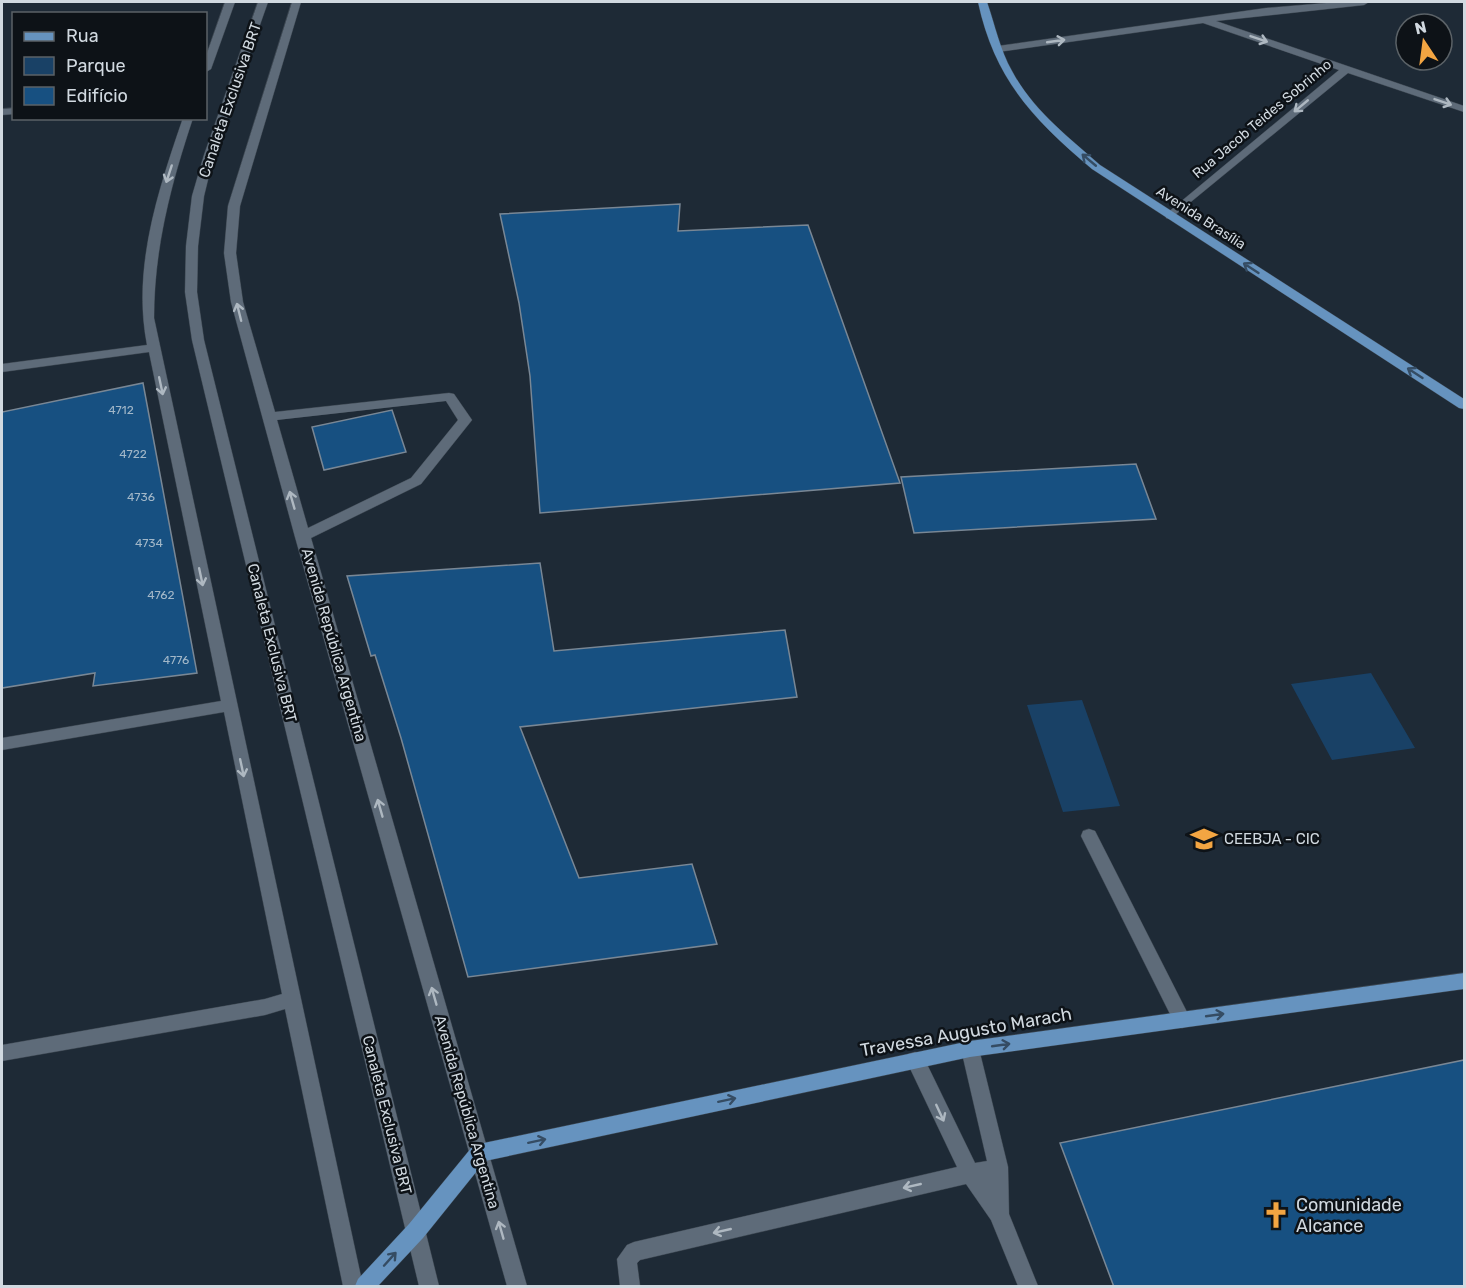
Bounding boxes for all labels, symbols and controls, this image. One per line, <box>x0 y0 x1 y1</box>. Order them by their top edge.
legend <box>12 12 207 120</box>
north arrow <box>1394 12 1454 72</box>
text: N <box>1413 17 1428 38</box>
street label: Canaleta Exclusiva BRT <box>195 20 265 180</box>
text: Rua <box>66 25 99 47</box>
one-way arrow <box>1249 34 1268 45</box>
one-way arrow <box>1046 35 1065 46</box>
text: Parque <box>66 55 126 77</box>
street label: Rua Jacob Teides Sobrinho <box>1189 56 1335 182</box>
text: Edifício <box>66 85 128 107</box>
one-way arrow <box>1433 98 1452 109</box>
one-way arrow <box>1294 99 1309 113</box>
one-way arrow <box>1081 154 1097 167</box>
one-way arrow <box>162 164 173 183</box>
street label: Avenida Brasília <box>1153 183 1249 253</box>
one-way arrow <box>1243 262 1260 274</box>
one-way arrow <box>233 303 245 322</box>
one-way arrow <box>1407 367 1424 379</box>
one-way arrow <box>156 376 167 395</box>
house number: 4712 <box>108 403 134 417</box>
house number: 4722 <box>119 447 147 461</box>
house number: 4736 <box>127 490 155 504</box>
one-way arrow <box>286 491 297 510</box>
house number: 4734 <box>135 536 164 550</box>
street label: Avenida República Argentina <box>298 546 370 744</box>
street label: Canaleta Exclusiva BRT <box>244 562 301 725</box>
one-way arrow <box>196 567 208 586</box>
house number: 4762 <box>147 588 175 602</box>
house number: 4776 <box>163 653 189 667</box>
one-way arrow <box>237 757 248 777</box>
one-way arrow <box>374 799 385 818</box>
school or university icon: CEEBJA - CIC <box>1189 824 1219 854</box>
place label: CEEBJA - CIC <box>1224 830 1320 848</box>
one-way arrow <box>428 987 439 1006</box>
street label: Travessa Augusto Marach <box>859 1003 1073 1061</box>
one-way arrow <box>1204 1010 1224 1021</box>
street label: Avenida República Argentina <box>431 1013 503 1211</box>
street label: Canaleta Exclusiva BRT <box>359 1034 416 1197</box>
one-way arrow <box>990 1039 1010 1050</box>
one-way arrow <box>717 1094 737 1105</box>
one-way arrow <box>934 1103 946 1121</box>
one-way arrow <box>526 1135 546 1146</box>
one-way arrow <box>903 1180 922 1192</box>
place label: Comunidade Alcance <box>1296 1194 1402 1237</box>
church icon: Comunidade Alcance <box>1261 1200 1291 1230</box>
one-way arrow <box>495 1221 506 1240</box>
one-way arrow <box>713 1225 732 1237</box>
one-way arrow <box>383 1252 397 1267</box>

